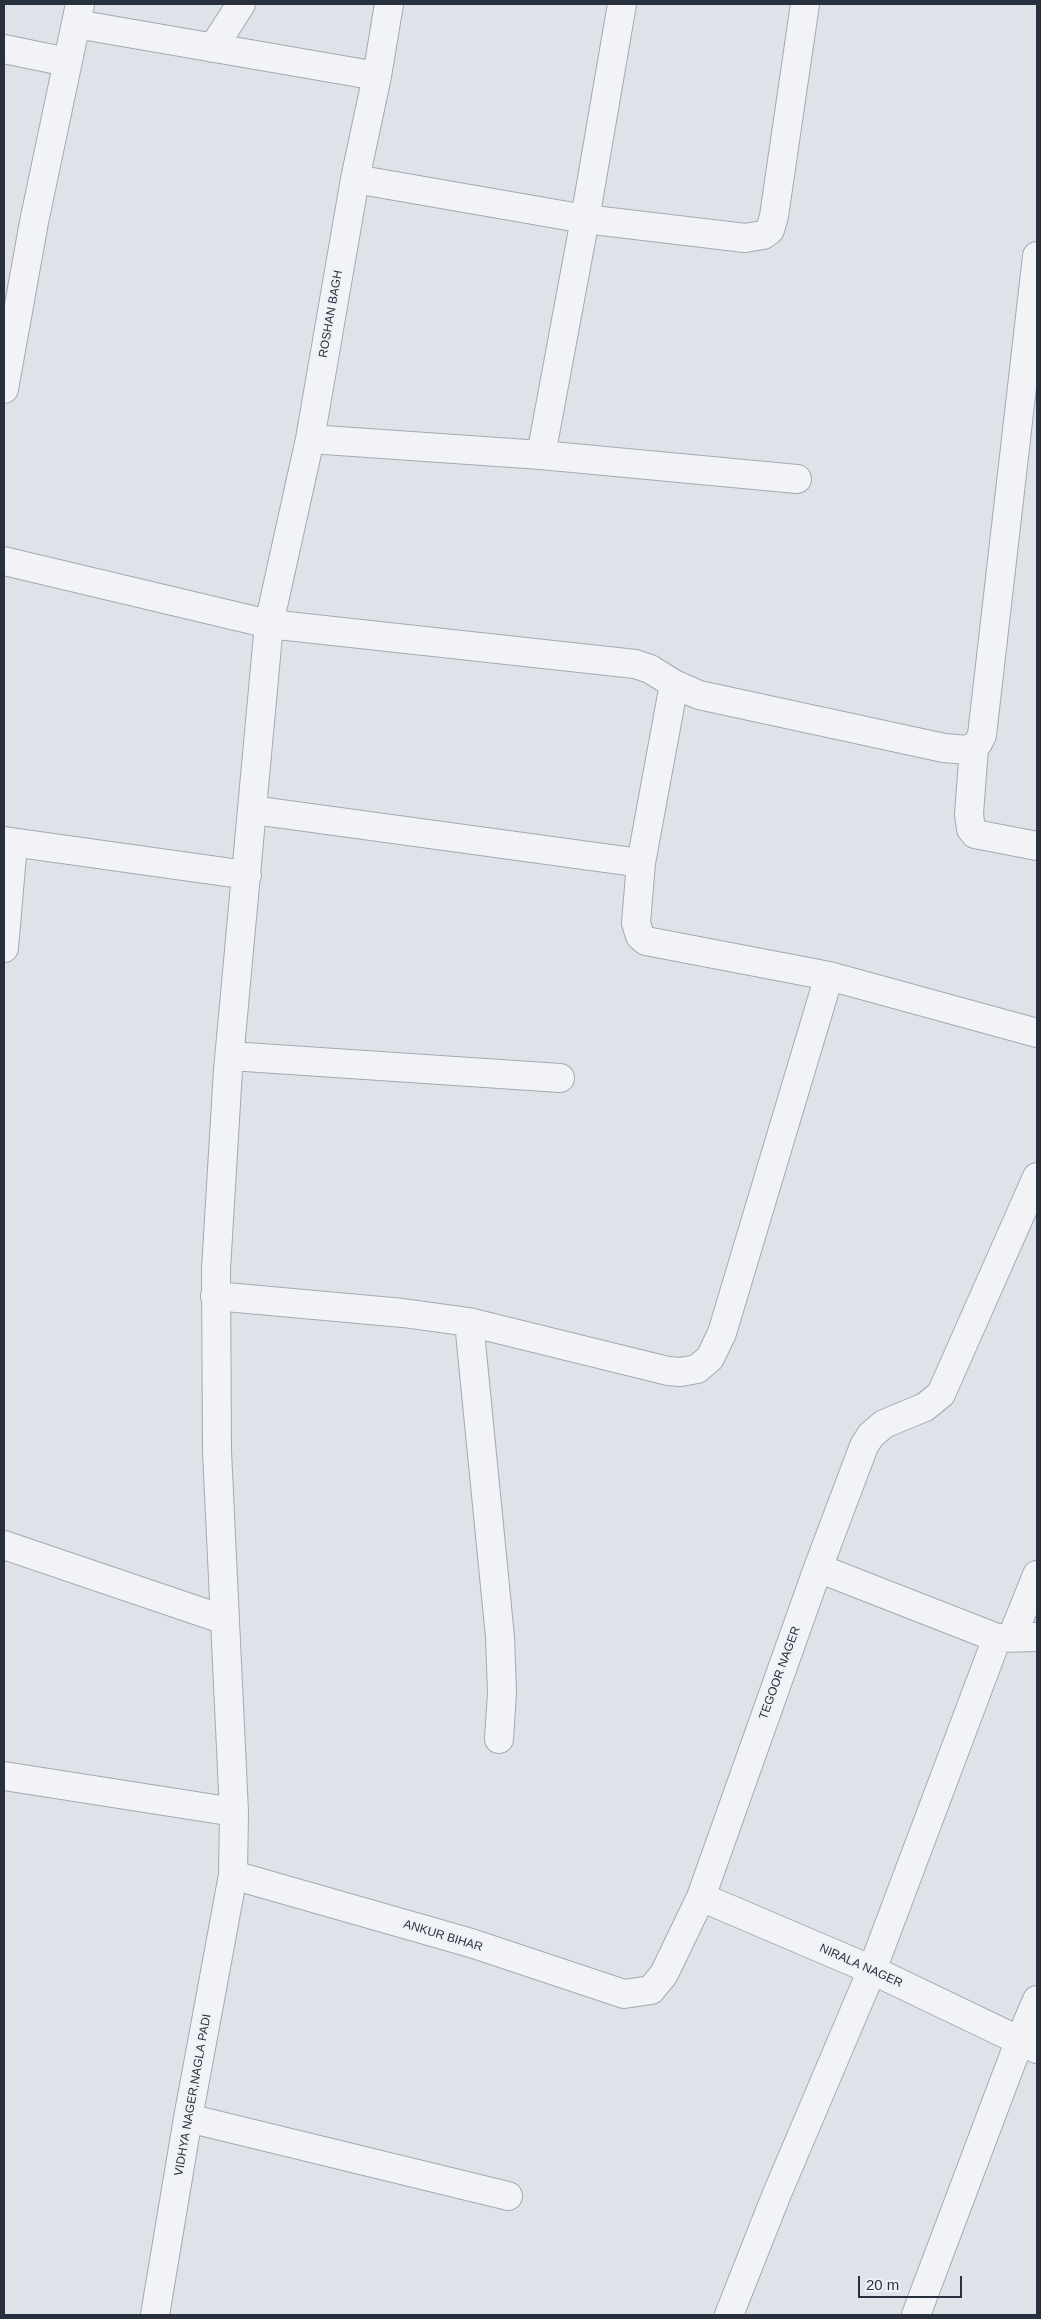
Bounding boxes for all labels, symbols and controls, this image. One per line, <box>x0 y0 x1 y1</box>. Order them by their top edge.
street label: ROSHAN BAGH <box>316 269 346 359</box>
street label: TEGOOR NAGER <box>756 1624 804 1722</box>
street label: ANKUR BIHAR <box>402 1917 484 1955</box>
street label: NIRALA NAGER <box>817 1941 905 1991</box>
street label: VIDHYA NAGER,NAGLA PADI <box>172 2013 214 2177</box>
scale bar <box>861 2266 965 2298</box>
text: 20 m <box>866 2276 899 2293</box>

